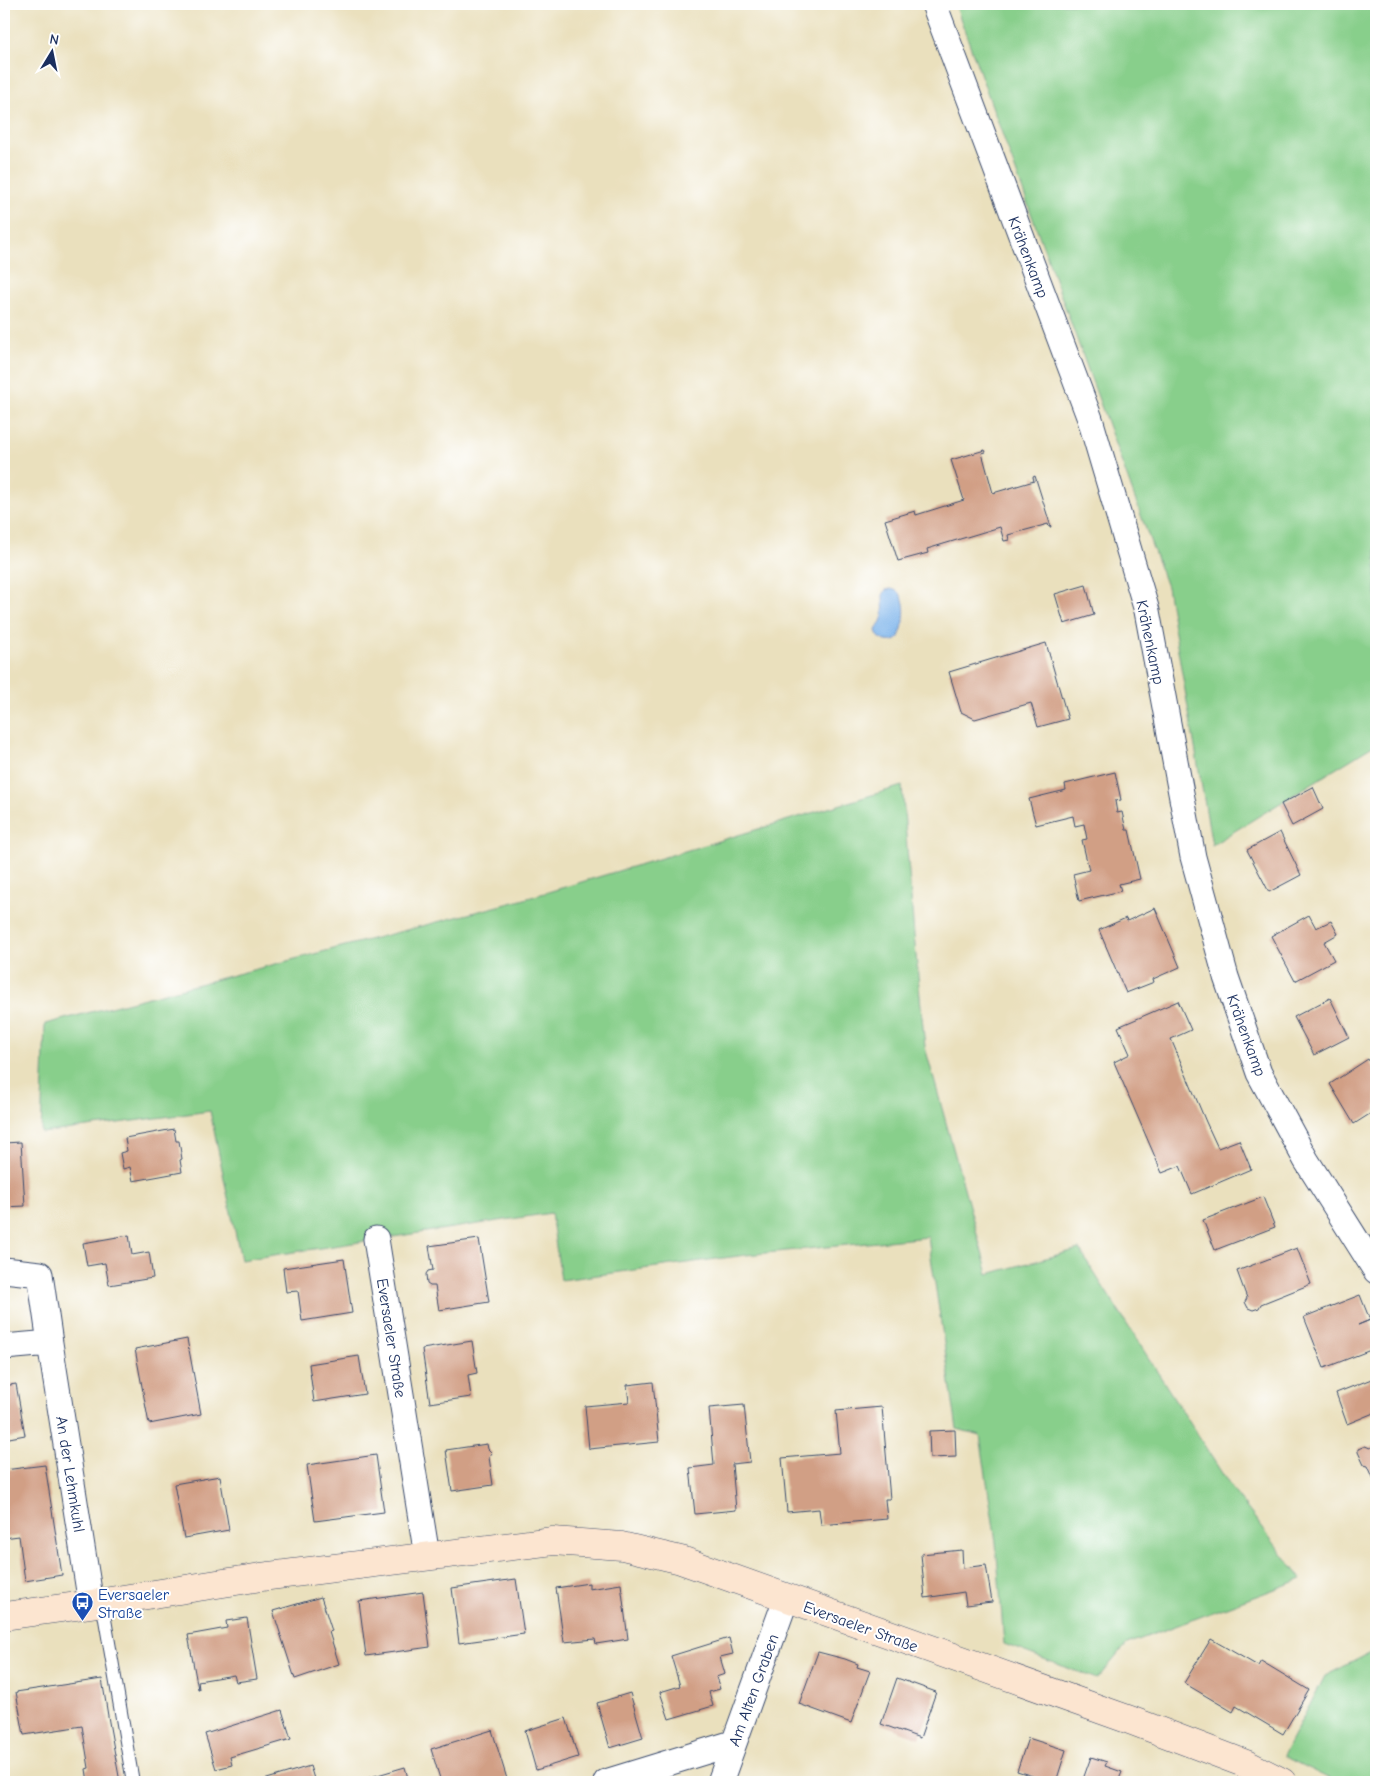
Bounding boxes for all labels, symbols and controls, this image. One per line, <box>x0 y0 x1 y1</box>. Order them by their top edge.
north arrow <box>28 28 78 78</box>
text: N <box>48 31 60 49</box>
street label: Krähenkamp <box>1004 214 1052 301</box>
street label: Krähenkamp <box>1132 598 1168 686</box>
street label: Krähenkamp <box>1223 992 1269 1079</box>
street label: Eversaeler Straße <box>373 1277 409 1399</box>
street label: An der Lehmkuhl <box>52 1415 88 1533</box>
place label: Eversaeler Straße <box>98 1586 170 1622</box>
bus stop icon: Eversaeler Straße <box>70 1591 94 1622</box>
street label: Eversaeler Straße <box>801 1598 920 1656</box>
street label: Am Alten Graben <box>725 1632 783 1749</box>

